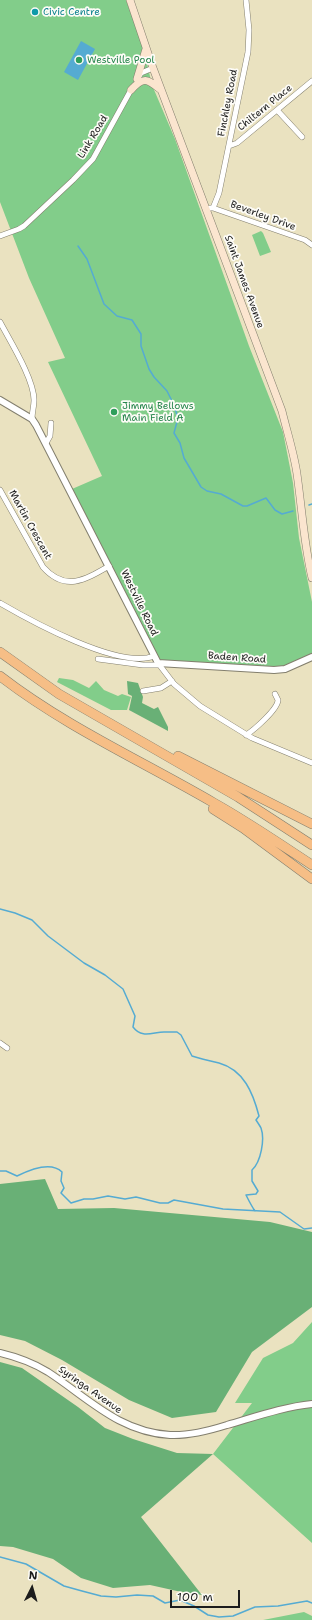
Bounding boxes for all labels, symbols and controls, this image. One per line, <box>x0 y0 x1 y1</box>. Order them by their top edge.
place label: Civic Centre <box>43 6 100 18</box>
marker: Civic Centre <box>30 7 40 17</box>
place label: Westville Pool <box>87 54 154 66</box>
marker: Westville Pool <box>74 55 84 65</box>
street label: Finchley Road <box>216 68 240 138</box>
street label: Chiltern Place <box>235 82 295 134</box>
street label: Link Road <box>75 113 111 161</box>
street label: Beverley Drive <box>229 199 297 233</box>
street label: Saint James Avenue <box>222 234 266 330</box>
place label: Jimmy Bellows Main Field A <box>122 400 194 424</box>
marker: Jimmy Bellows Main Field A <box>109 407 119 417</box>
street label: Martin Crescent <box>6 488 54 562</box>
street label: Westville Road <box>118 568 160 638</box>
street label: Baden Road <box>207 650 267 666</box>
street label: Syringa Avenue <box>56 1364 124 1416</box>
north arrow <box>12 1568 52 1608</box>
text: N <box>28 1568 38 1583</box>
scale bar <box>172 1582 242 1608</box>
text: 100 m <box>177 1589 213 1605</box>

